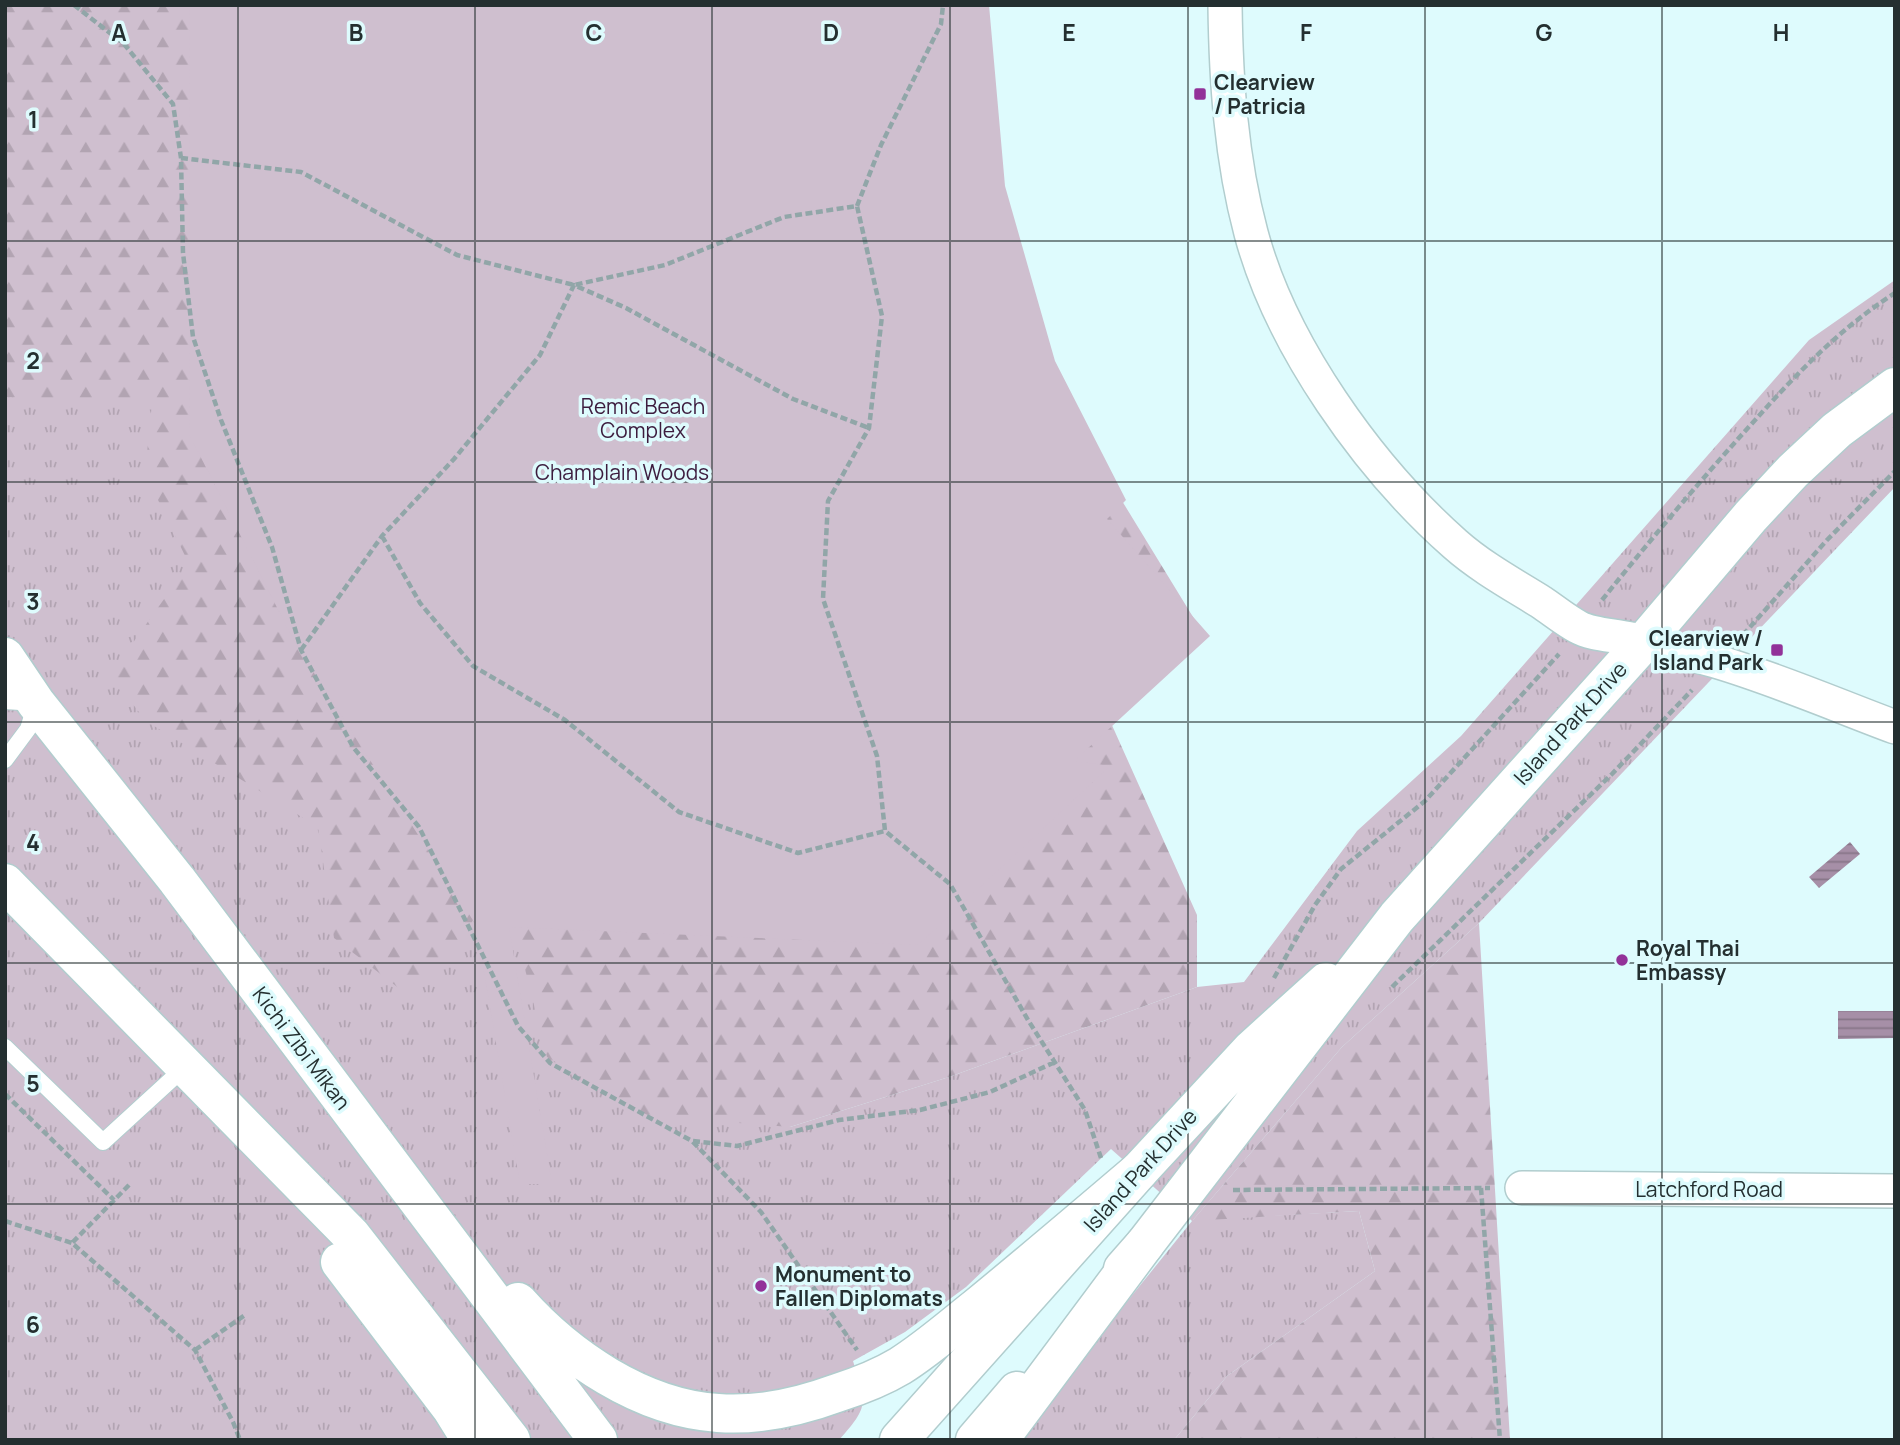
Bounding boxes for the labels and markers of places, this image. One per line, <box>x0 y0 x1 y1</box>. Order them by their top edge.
place label: Clearview / Patricia <box>1214 68 1315 120</box>
marker: Clearview / Patricia <box>1192 86 1208 102</box>
place label: Clearview / Island Park <box>1649 624 1764 676</box>
marker: Clearview / Island Park <box>1769 642 1785 658</box>
place label: Royal Thai Embassy <box>1636 934 1740 986</box>
marker: Royal Thai Embassy <box>1614 952 1630 968</box>
place label: Monument to Fallen Diplomats <box>775 1260 943 1312</box>
marker: Monument to Fallen Diplomats <box>753 1278 769 1294</box>

